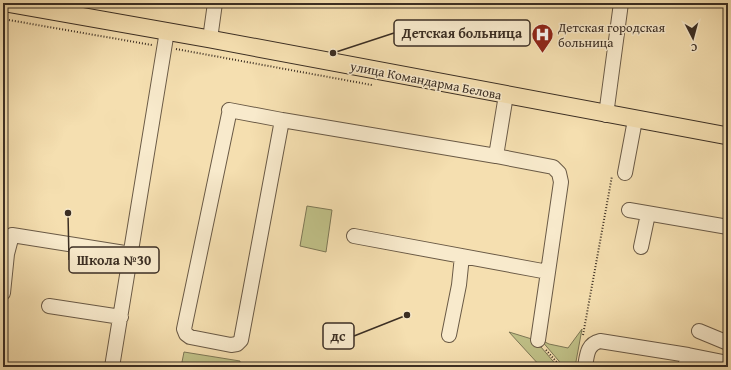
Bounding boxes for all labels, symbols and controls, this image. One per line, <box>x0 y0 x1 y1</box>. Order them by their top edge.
place label: Детская городская больница <box>557 18 665 52</box>
north arrow <box>673 18 713 58</box>
callout: Детская больница <box>394 20 530 46</box>
hospital icon: Детская городская больница <box>530 21 556 54</box>
text: Детская больница <box>401 23 523 43</box>
text: С <box>690 40 698 56</box>
street label: улица Командарма Белова <box>348 56 504 105</box>
callout: Школа №30 <box>69 247 159 273</box>
text: Школа №30 <box>77 250 151 270</box>
callout: дс <box>323 323 354 349</box>
text: дс <box>330 326 346 346</box>

